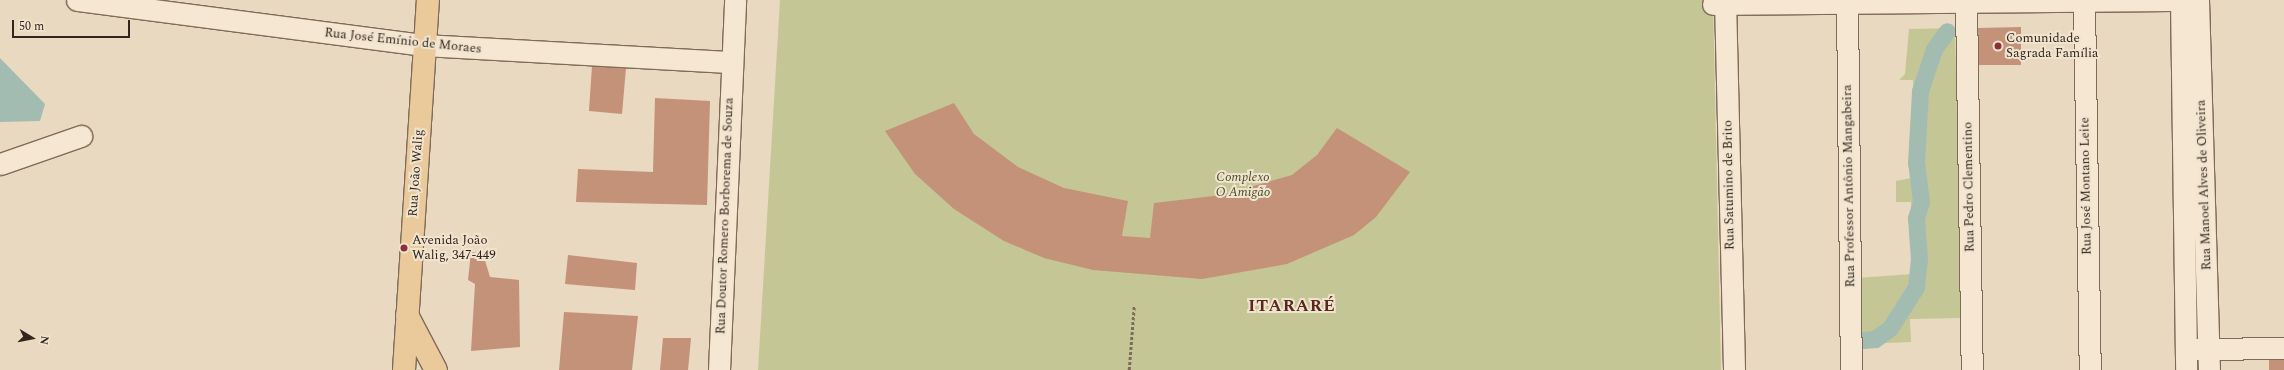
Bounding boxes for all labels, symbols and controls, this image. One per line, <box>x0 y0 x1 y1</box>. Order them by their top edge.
scale bar <box>14 12 132 38</box>
text: 50 m <box>19 17 44 36</box>
street label: Rua José Emínio de Moraes <box>324 25 482 57</box>
place label: Comunidade Sagrada Família <box>2006 31 2098 62</box>
marker: Comunidade Sagrada Família <box>1993 41 2003 51</box>
street label: Rua Professor Antônio Mangabeira <box>1839 84 1859 288</box>
street label: Rua Doutor Romero Borborema de Souza <box>713 97 737 335</box>
street label: Rua Manoel Alves de Oliveira <box>2193 99 2215 271</box>
street label: Rua José Montano Leite <box>2077 117 2095 255</box>
street label: Rua Satumino de Brito <box>1720 120 1738 250</box>
street label: Rua Pedro Clementino <box>1960 122 1978 252</box>
street label: Rua João Walig <box>405 129 427 217</box>
park label: Complexo O Amigão <box>1216 170 1270 201</box>
place label: Avenida João Walig, 347-449 <box>412 233 496 264</box>
marker: Avenida João Walig, 347-449 <box>399 243 409 253</box>
district label: ITARARÉ <box>1248 297 1336 317</box>
north arrow <box>12 318 52 358</box>
text: N <box>35 334 53 346</box>

